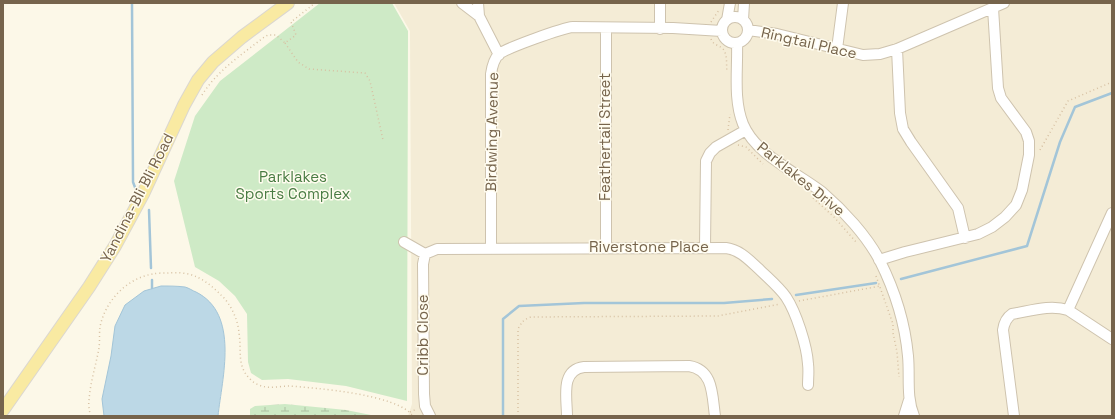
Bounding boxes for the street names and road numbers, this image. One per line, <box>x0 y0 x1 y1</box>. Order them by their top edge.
street label: Ringtail Place <box>759 22 859 63</box>
street label: Birdwing Avenue <box>481 72 502 192</box>
street label: Feathertail Street <box>595 73 614 201</box>
street label: Yandina-Bli Bli Road <box>96 130 177 266</box>
street label: Parklakes Drive <box>753 137 849 220</box>
street label: Riverstone Place <box>589 237 709 256</box>
street label: Cribb Close <box>413 294 432 376</box>

